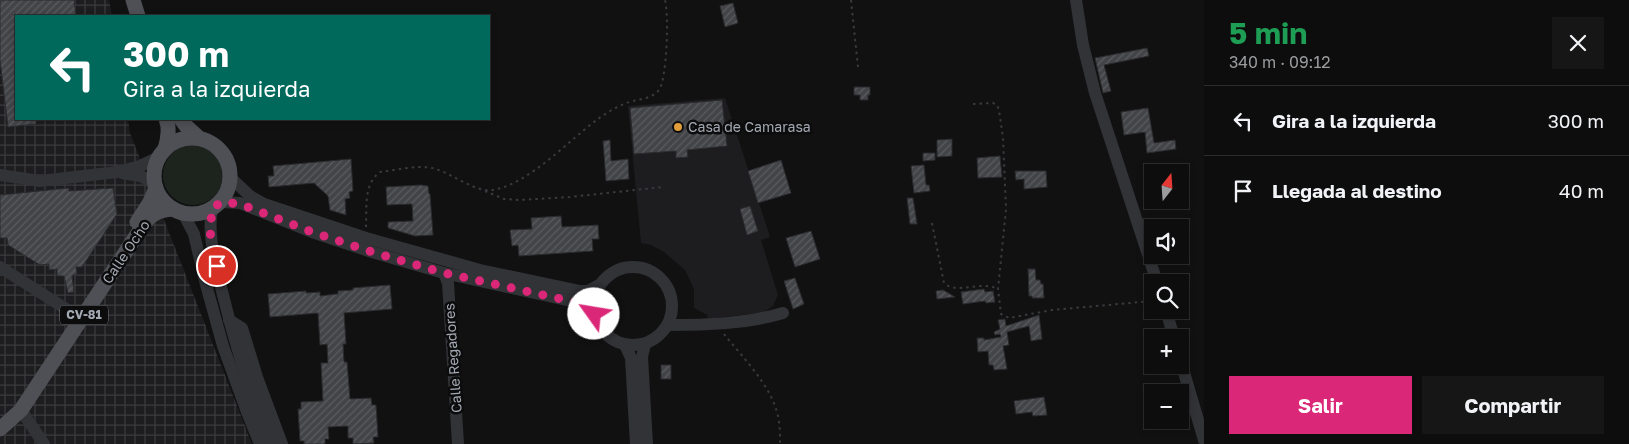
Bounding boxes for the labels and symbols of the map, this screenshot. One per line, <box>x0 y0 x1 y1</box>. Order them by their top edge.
place label: Casa de Camarasa <box>688 118 811 135</box>
marker: Casa de Camarasa <box>672 121 684 133</box>
north arrow <box>1144 164 1189 209</box>
street label: Calle Ocho <box>98 217 153 287</box>
pin <box>196 245 238 287</box>
position arrow <box>567 287 619 339</box>
street label: Calle Regadores <box>440 303 465 413</box>
road number: CV-81 <box>60 306 108 324</box>

